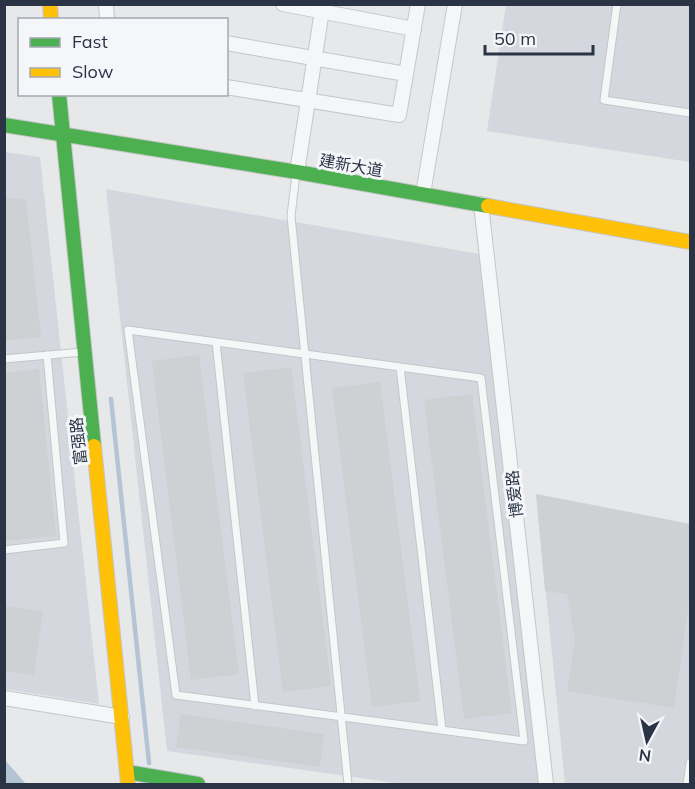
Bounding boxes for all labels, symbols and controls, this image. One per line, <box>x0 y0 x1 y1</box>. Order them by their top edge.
legend <box>18 18 228 96</box>
scale bar <box>485 18 593 56</box>
text: 50 m <box>494 27 536 50</box>
text: Fast <box>72 30 108 53</box>
text: Slow <box>72 60 114 83</box>
street label: 建新大道 <box>318 150 384 180</box>
street label: 富强路 <box>66 416 90 466</box>
street label: 博爱路 <box>502 469 526 519</box>
north arrow <box>617 711 677 771</box>
text: N <box>638 745 652 767</box>

